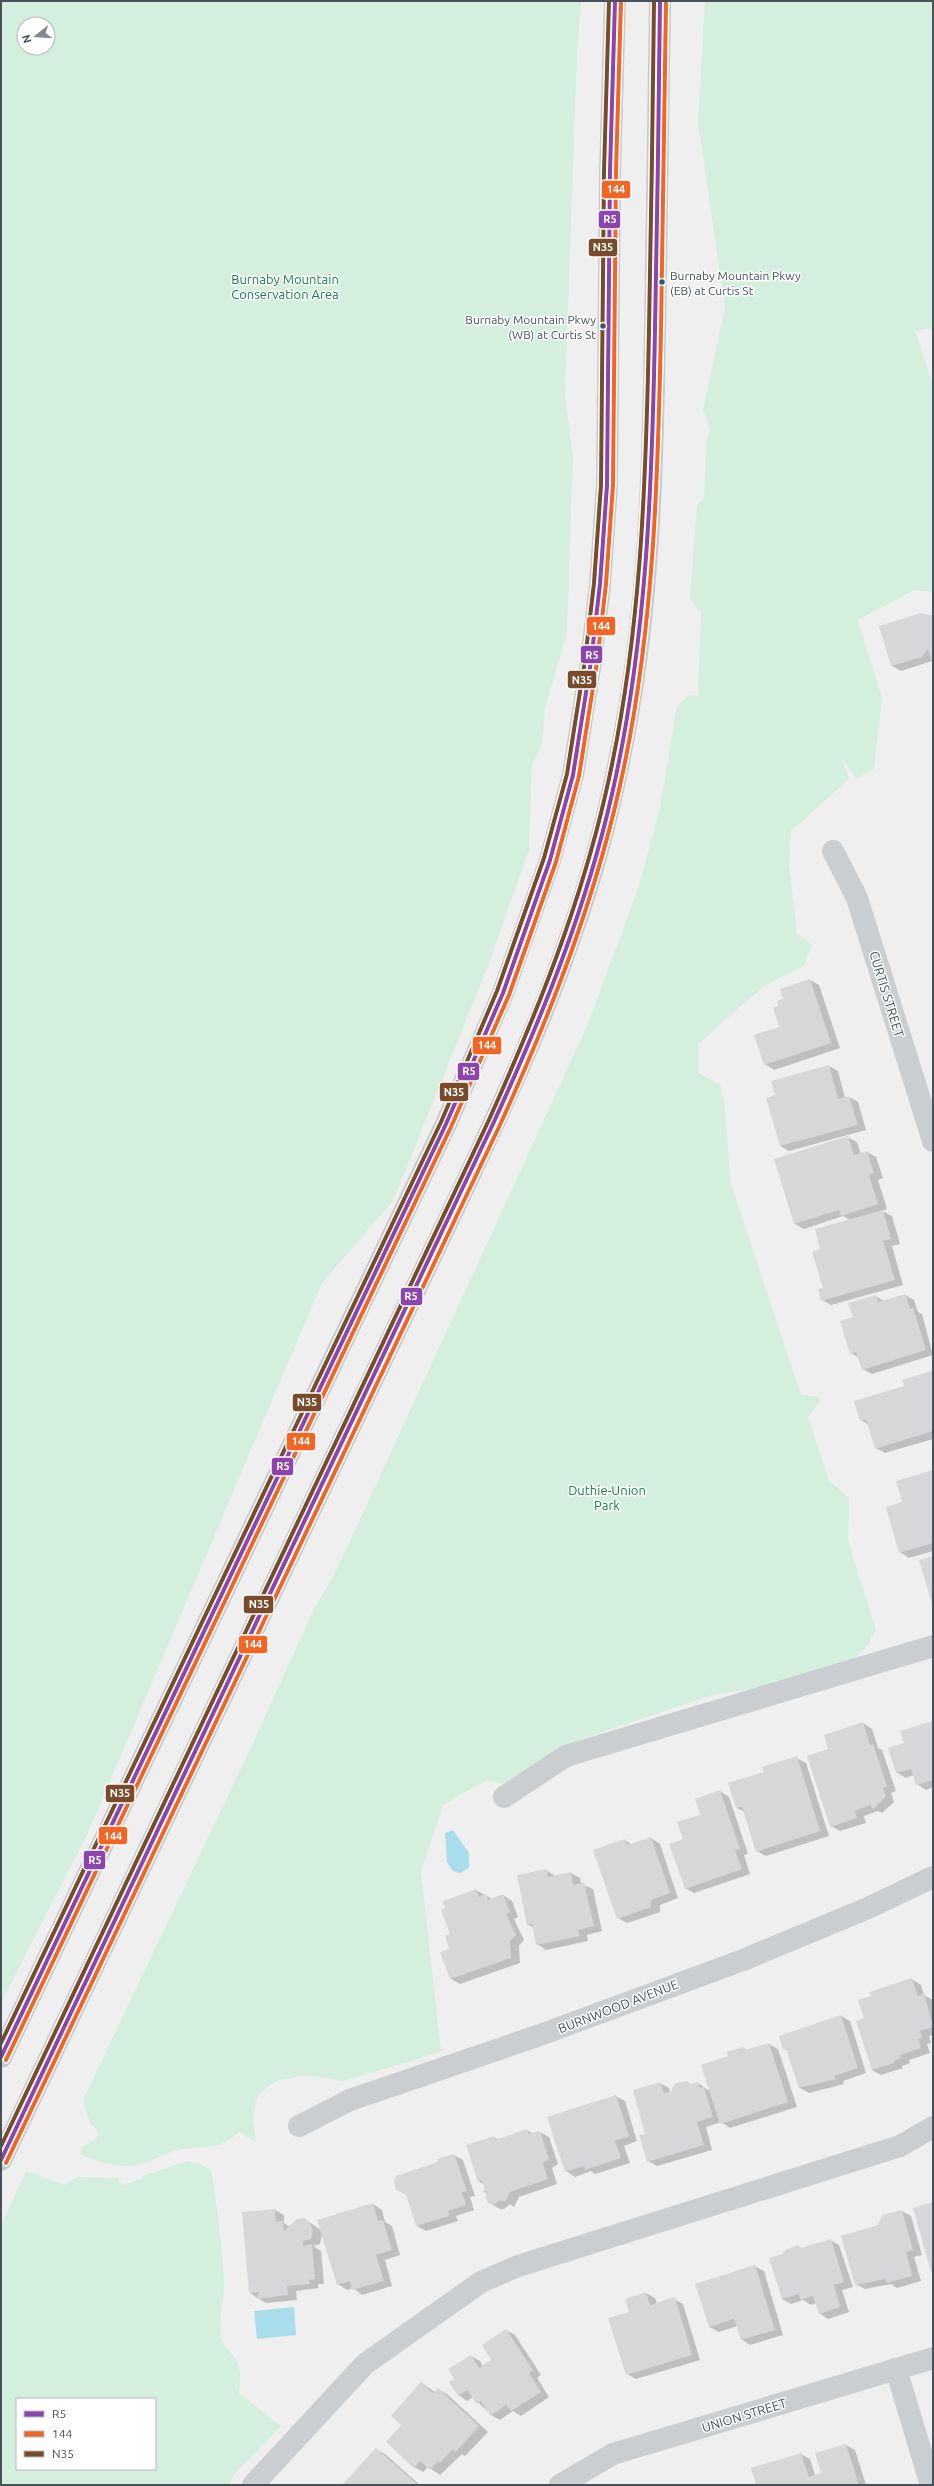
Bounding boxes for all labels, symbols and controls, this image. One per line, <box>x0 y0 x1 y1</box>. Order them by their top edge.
north arrow <box>16 16 56 56</box>
text: N <box>19 33 33 45</box>
line badge: 144 <box>601 180 631 199</box>
text: 144 <box>607 183 625 195</box>
line badge: R5 <box>598 210 621 229</box>
text: R5 <box>603 213 617 225</box>
line badge: N35 <box>588 238 618 257</box>
text: N35 <box>593 241 613 253</box>
place label: Burnaby Mountain Pkwy (EB) at Curtis St <box>670 269 801 298</box>
park label: Burnaby Mountain Conservation Area <box>231 272 339 301</box>
marker: Burnaby Mountain Pkwy (EB) at Curtis St <box>657 277 667 287</box>
place label: Burnaby Mountain Pkwy (WB) at Curtis St <box>465 313 596 342</box>
marker: Burnaby Mountain Pkwy (WB) at Curtis St <box>598 321 608 331</box>
line badge: 144 <box>586 616 616 636</box>
text: 144 <box>592 620 610 632</box>
line badge: R5 <box>580 645 603 664</box>
text: R5 <box>585 649 599 661</box>
line badge: N35 <box>567 670 597 689</box>
text: N35 <box>572 674 592 686</box>
street label: CURTIS STREET <box>867 949 907 1039</box>
line badge: 144 <box>472 1036 502 1055</box>
text: 144 <box>478 1039 496 1051</box>
line badge: R5 <box>457 1062 480 1081</box>
text: R5 <box>462 1065 476 1077</box>
line badge: N35 <box>439 1082 469 1102</box>
text: N35 <box>444 1086 464 1098</box>
line badge: R5 <box>400 1287 423 1306</box>
text: R5 <box>404 1290 418 1302</box>
line badge: N35 <box>292 1393 322 1412</box>
text: N35 <box>297 1396 317 1408</box>
line badge: 144 <box>286 1432 316 1451</box>
text: 144 <box>292 1435 310 1447</box>
line badge: R5 <box>271 1457 294 1476</box>
text: R5 <box>276 1460 290 1472</box>
park label: Duthie-Union Park <box>568 1483 646 1512</box>
line badge: N35 <box>243 1595 274 1614</box>
text: N35 <box>249 1598 269 1610</box>
line badge: 144 <box>238 1635 268 1654</box>
text: 144 <box>244 1638 262 1650</box>
line badge: N35 <box>105 1784 135 1803</box>
text: N35 <box>110 1787 130 1799</box>
line badge: 144 <box>98 1826 128 1845</box>
text: 144 <box>104 1830 122 1842</box>
line badge: R5 <box>83 1850 106 1870</box>
text: R5 <box>88 1854 102 1866</box>
street label: BURNWOOD AVENUE <box>556 1977 680 2035</box>
street label: UNION STREET <box>700 2395 788 2435</box>
legend <box>16 2398 156 2470</box>
text: R5 <box>52 2407 66 2420</box>
text: 144 <box>52 2427 73 2440</box>
text: N35 <box>52 2447 74 2460</box>

